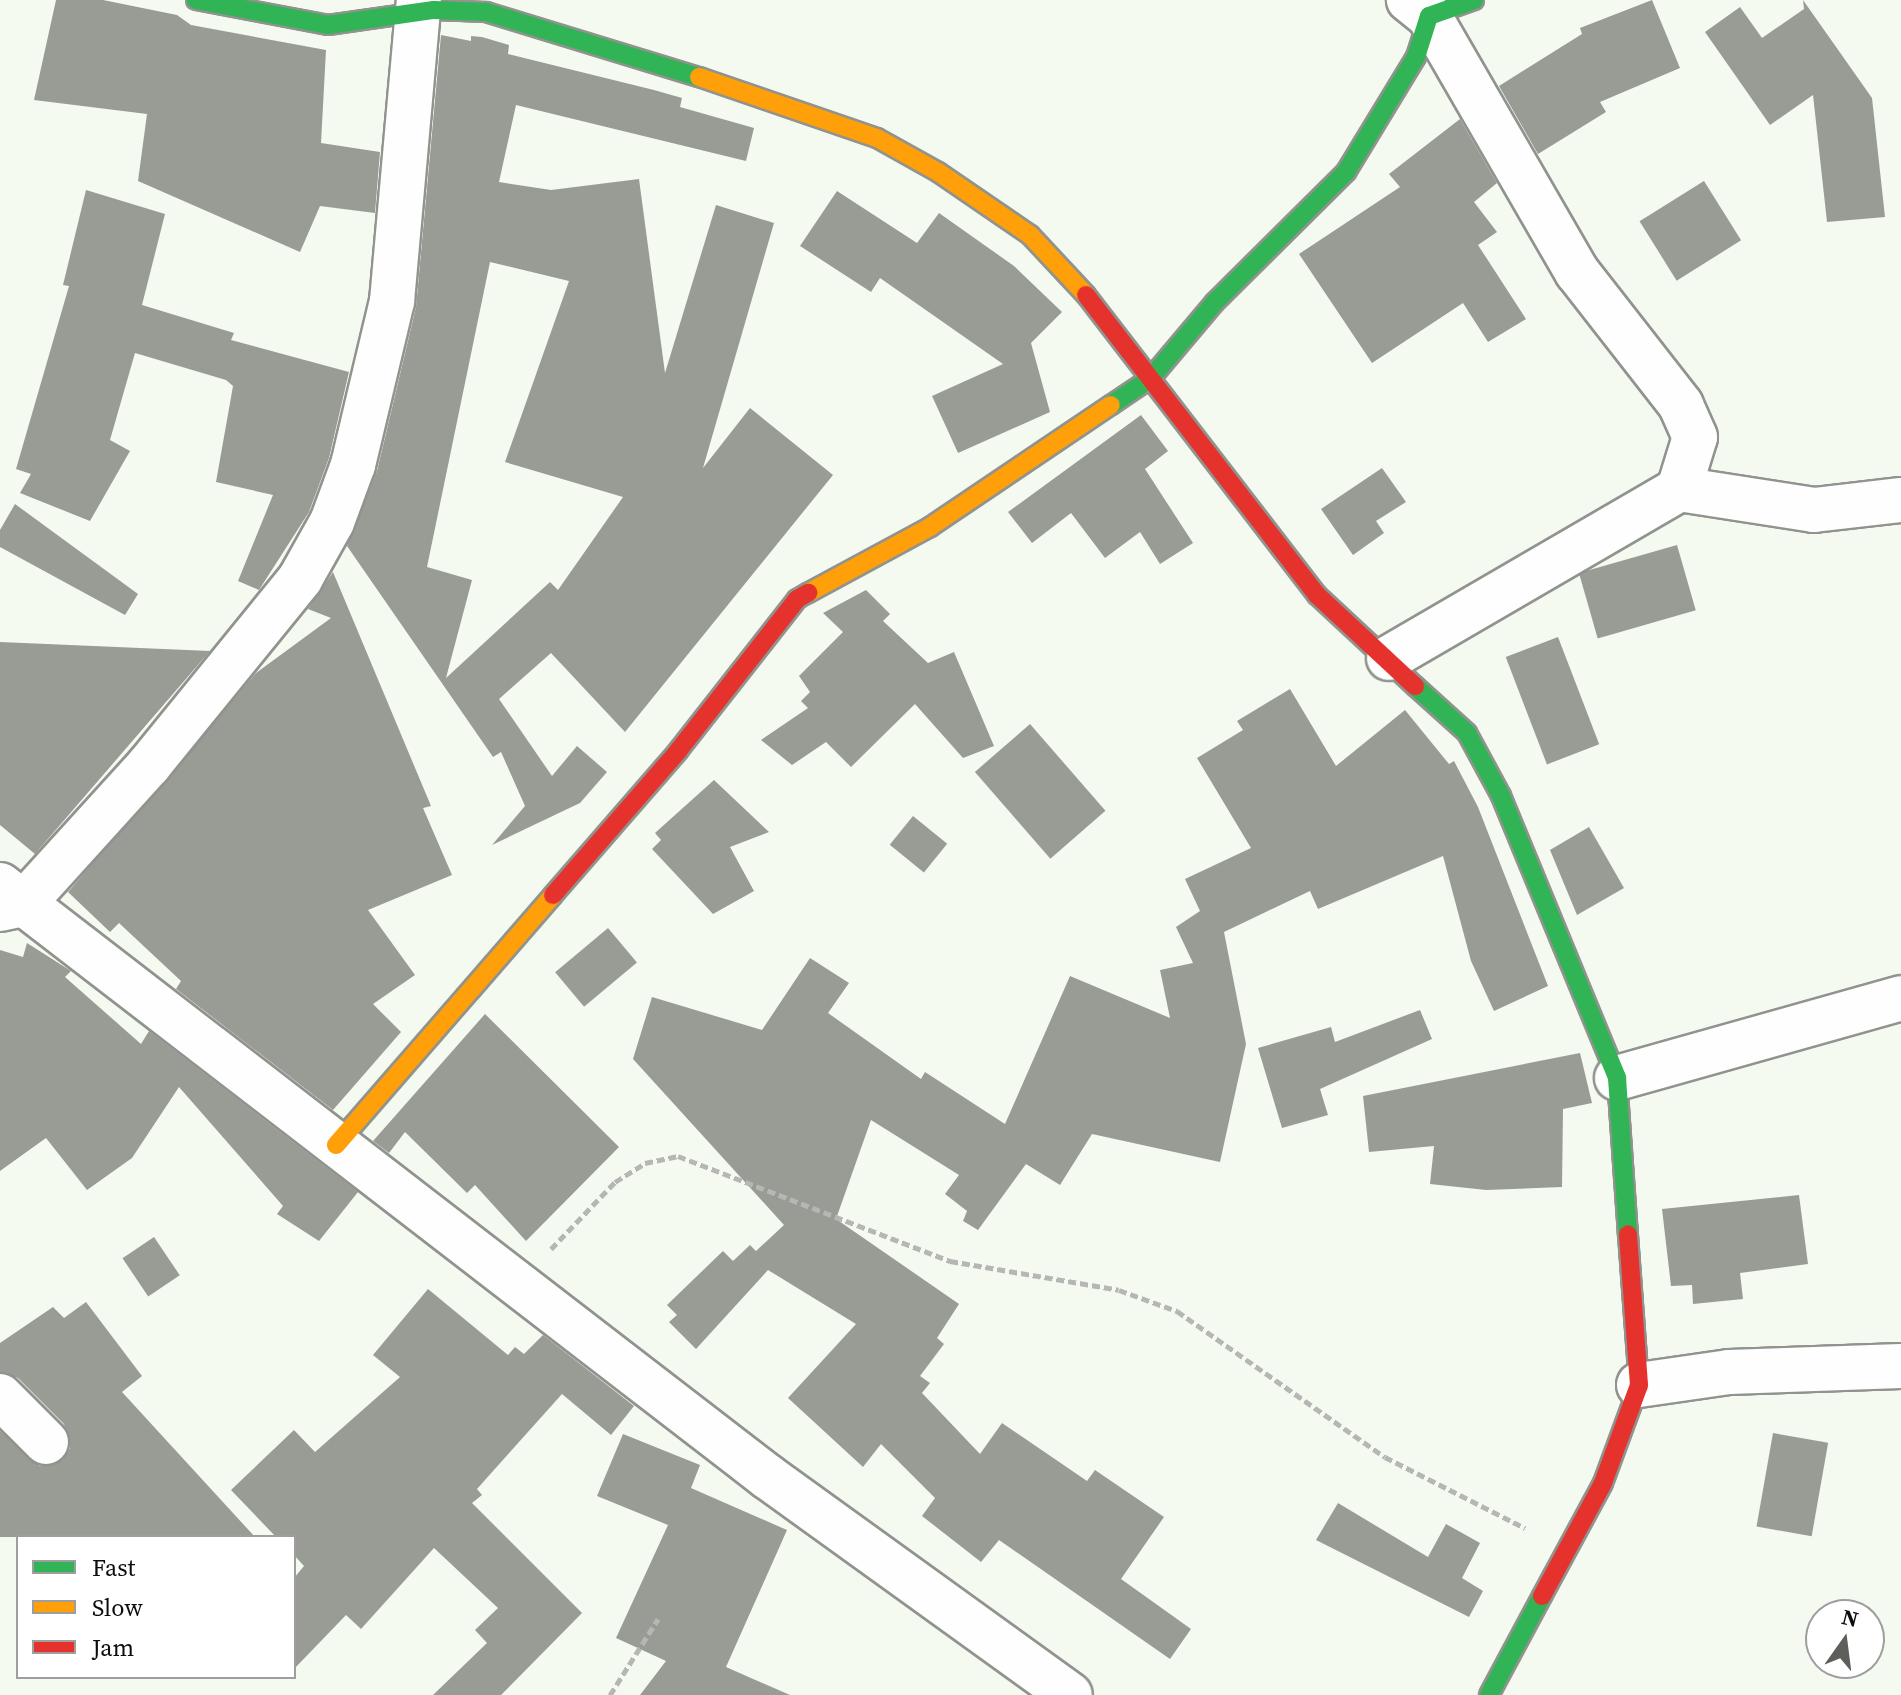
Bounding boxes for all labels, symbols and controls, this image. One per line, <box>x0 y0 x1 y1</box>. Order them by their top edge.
legend <box>16 1535 296 1679</box>
text: Fast <box>92 1551 135 1584</box>
text: Slow <box>92 1591 143 1624</box>
north arrow <box>1805 1599 1885 1679</box>
text: N <box>1839 1601 1862 1634</box>
text: Jam <box>92 1631 134 1664</box>

